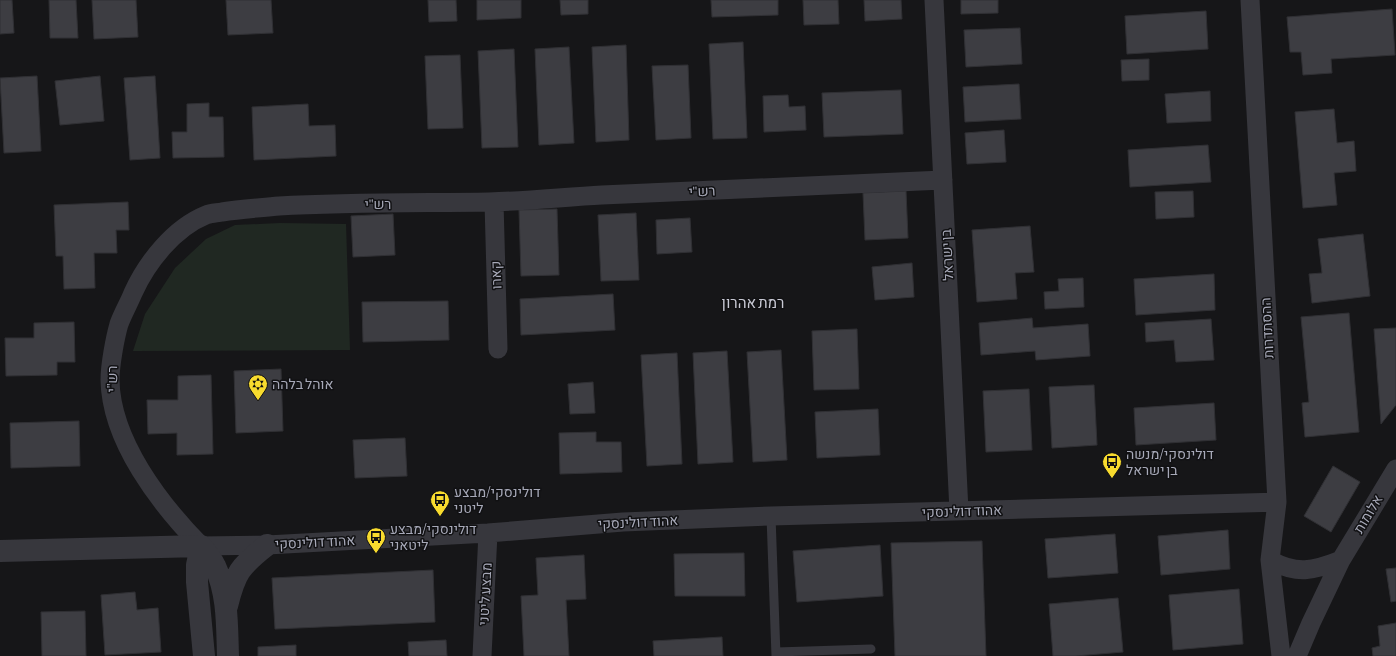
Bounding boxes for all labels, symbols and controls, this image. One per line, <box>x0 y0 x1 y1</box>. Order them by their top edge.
street label: רש"י <box>688 182 716 200</box>
street label: רש"י <box>364 196 392 212</box>
street label: בן ישראל <box>938 228 956 281</box>
street label: קארו <box>488 260 504 290</box>
district label: רמת אהרון <box>722 294 784 311</box>
street label: ההסתדרות <box>1257 297 1277 359</box>
street label: רש"י <box>104 365 120 393</box>
synagogue icon: אוהל בלהה <box>247 373 269 401</box>
place label: אוהל בלהה <box>272 376 333 392</box>
place label: דולינסקי/מנשה בן ישראל <box>1126 446 1214 478</box>
bus stop icon: דולינסקי/מנשה בן ישראל <box>1101 451 1123 479</box>
place label: דולינסקי/מבצע ליטני <box>454 484 541 516</box>
bus stop icon: דולינסקי/מבצע ליטני <box>429 489 451 517</box>
street label: אלומות <box>1350 492 1386 536</box>
street label: אהוד דולינסקי <box>922 502 1002 520</box>
street label: אהוד דולינסקי <box>597 512 679 532</box>
place label: דולינסקי/מבצע ליטאני <box>390 521 477 553</box>
bus stop icon: דולינסקי/מבצע ליטאני <box>365 526 387 554</box>
street label: אהוד דולינסקי <box>274 532 356 552</box>
street label: מבצע ליטני <box>475 562 495 626</box>

